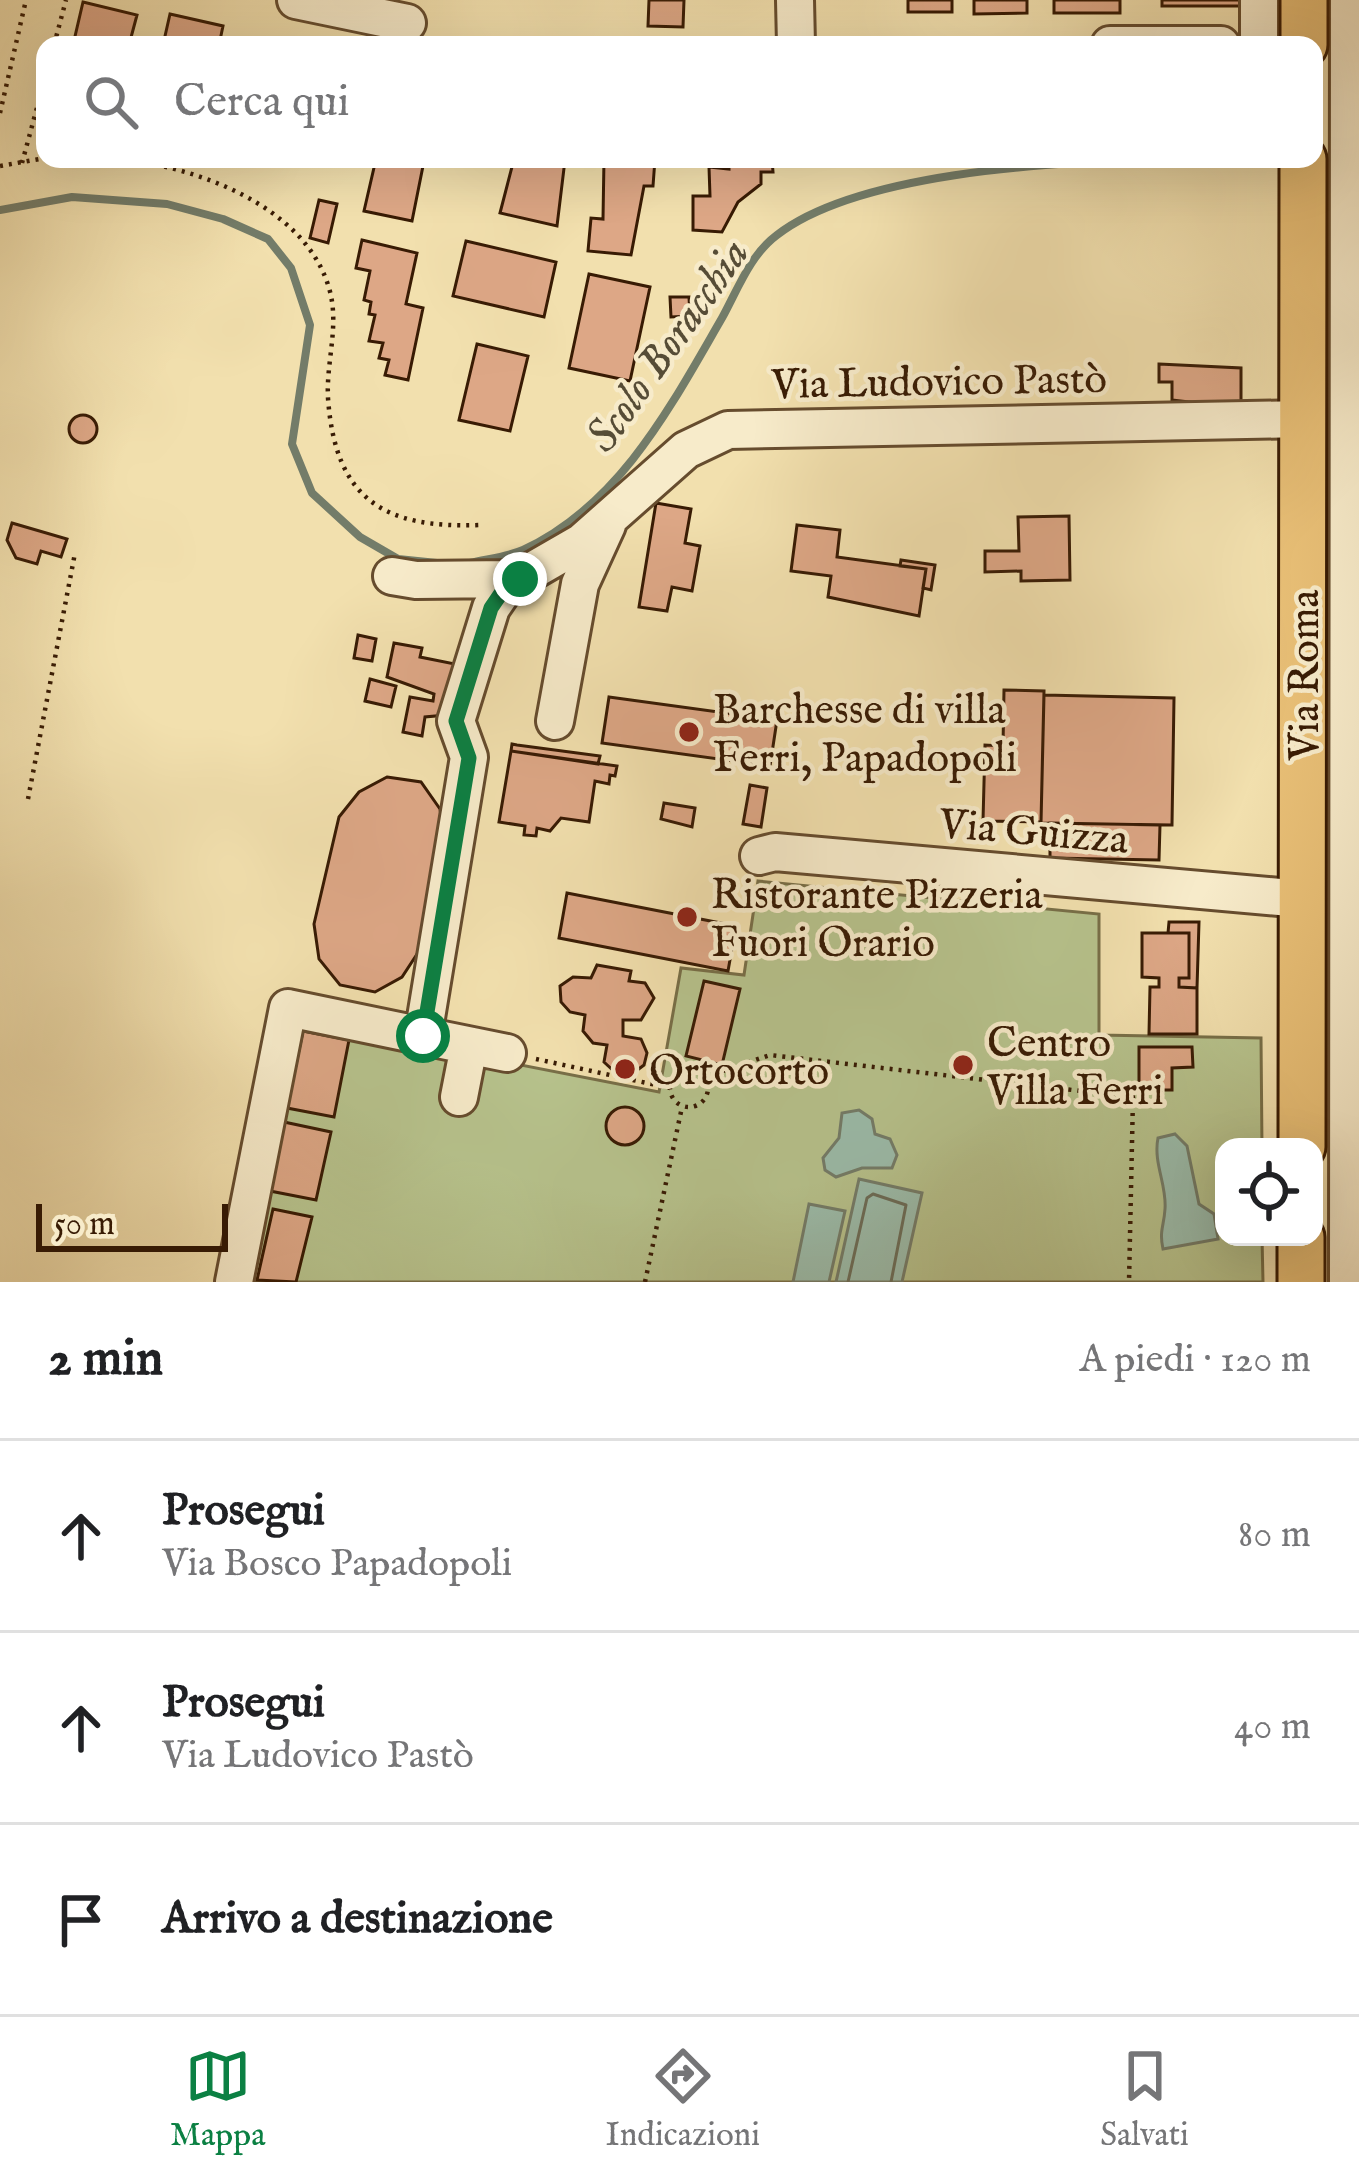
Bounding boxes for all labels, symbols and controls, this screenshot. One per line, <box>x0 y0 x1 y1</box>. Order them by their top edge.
search box <box>36 36 1323 168</box>
icon: search <box>78 69 144 135</box>
text: Cerca qui <box>174 74 350 131</box>
water label: Scolo Boracchia <box>574 228 763 464</box>
street label: Via Ludovico Pastò <box>770 354 1107 413</box>
route end <box>493 552 547 606</box>
street label: Via Roma <box>1280 589 1333 762</box>
place label: Barchesse di villa Ferri, Papadopoli <box>713 685 1017 786</box>
marker: Barchesse di villa Ferri, Papadopoli <box>676 719 702 745</box>
street label: Via Guizza <box>936 799 1131 868</box>
place label: Ristorante Pizzeria Fuori Orario <box>711 870 1044 971</box>
marker: Ristorante Pizzeria Fuori Orario <box>674 904 700 930</box>
route start <box>396 1009 450 1063</box>
place label: Centro Villa Ferri <box>986 1018 1164 1119</box>
place label: Ortocorto <box>649 1046 829 1099</box>
marker: Centro Villa Ferri <box>950 1052 976 1078</box>
marker: Ortocorto <box>612 1056 638 1082</box>
map controls <box>1215 1138 1323 1246</box>
button: locate <box>1215 1138 1323 1246</box>
scale bar <box>36 1198 228 1251</box>
text: 50 m <box>54 1204 115 1246</box>
text: 2 min <box>48 1328 163 1393</box>
text: A piedi · 120 m <box>1079 1336 1311 1385</box>
text: Prosegui <box>162 1483 325 1540</box>
icon: ahead <box>48 1503 114 1569</box>
text: 80 m <box>1238 1511 1311 1560</box>
text: Via Bosco Papadopoli <box>162 1540 512 1589</box>
text: Prosegui <box>162 1675 325 1732</box>
icon: ahead <box>48 1695 114 1761</box>
text: 40 m <box>1234 1703 1311 1752</box>
text: Via Ludovico Pastò <box>162 1732 474 1781</box>
icon: arrive <box>48 1887 114 1953</box>
text: Arrivo a destinazione <box>162 1891 553 1948</box>
tab: Mappa <box>170 2043 265 2157</box>
tab: Indicazioni <box>606 2043 760 2157</box>
tab: Salvati <box>1100 2043 1189 2157</box>

